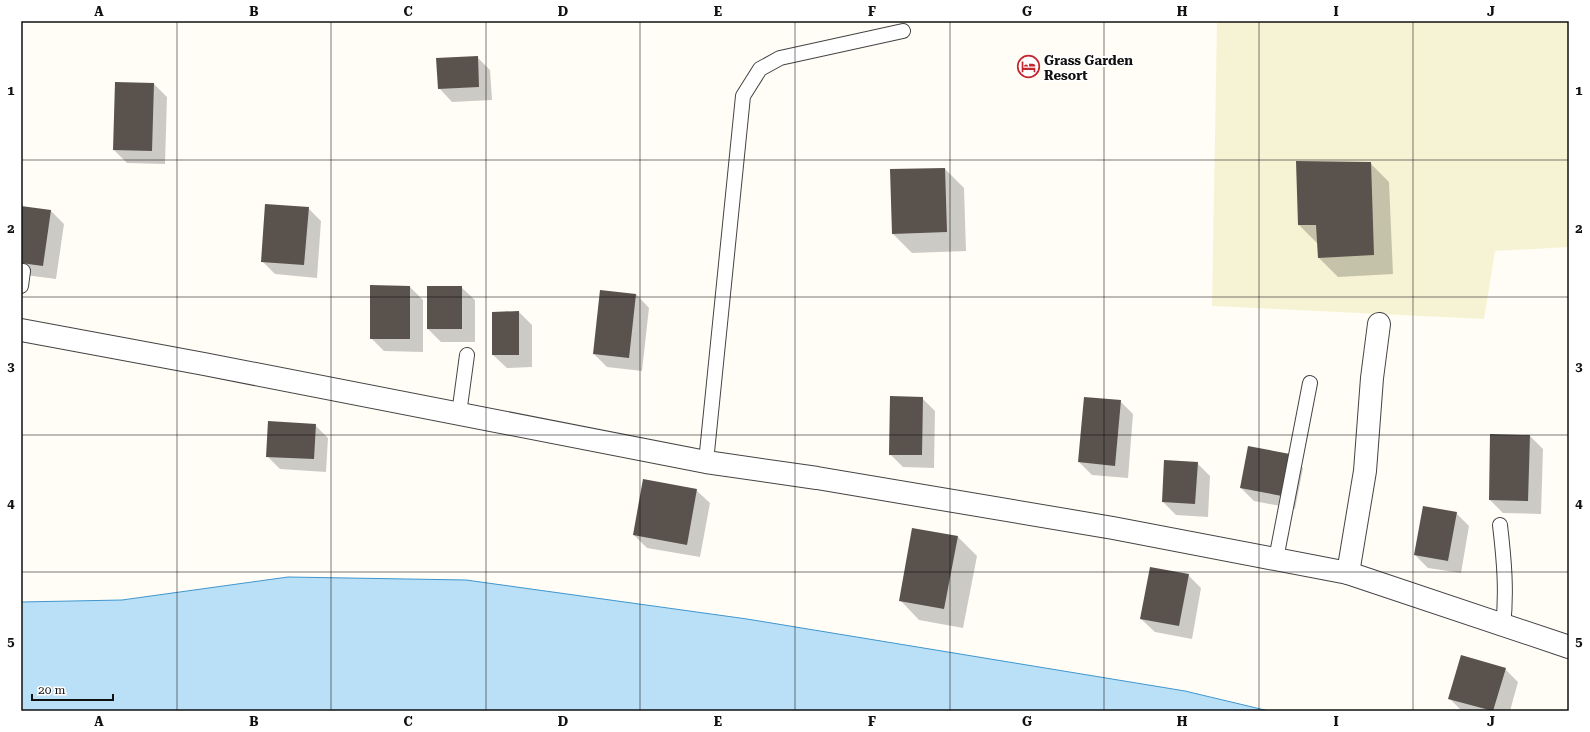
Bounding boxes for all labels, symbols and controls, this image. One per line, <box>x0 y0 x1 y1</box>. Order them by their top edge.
text: A <box>94 4 104 19</box>
text: B <box>249 4 259 19</box>
text: C <box>403 4 413 19</box>
text: D <box>558 4 568 19</box>
text: E <box>714 4 722 19</box>
text: F <box>868 4 876 19</box>
text: G <box>1022 4 1032 19</box>
text: H <box>1177 4 1188 19</box>
text: I <box>1333 4 1339 19</box>
text: J <box>1487 4 1495 19</box>
place label: Grass Garden Resort <box>1044 53 1133 83</box>
hotel icon: Grass Garden Resort <box>1015 54 1041 80</box>
text: 1 <box>7 83 15 98</box>
text: 1 <box>1575 83 1583 98</box>
text: 2 <box>7 221 15 236</box>
text: 2 <box>1575 221 1583 236</box>
text: 3 <box>7 359 15 374</box>
text: 3 <box>1575 359 1583 374</box>
text: 4 <box>7 496 15 511</box>
text: 4 <box>1575 496 1583 511</box>
text: 5 <box>7 634 15 649</box>
text: 5 <box>1575 634 1583 649</box>
scale bar <box>32 676 113 702</box>
text: 20 m <box>38 683 65 697</box>
text: A <box>94 714 104 729</box>
text: B <box>249 714 259 729</box>
text: C <box>403 714 413 729</box>
text: D <box>558 714 568 729</box>
text: E <box>714 714 722 729</box>
text: F <box>868 714 876 729</box>
text: G <box>1022 714 1032 729</box>
text: H <box>1177 714 1188 729</box>
text: I <box>1333 714 1339 729</box>
text: J <box>1487 714 1495 729</box>

